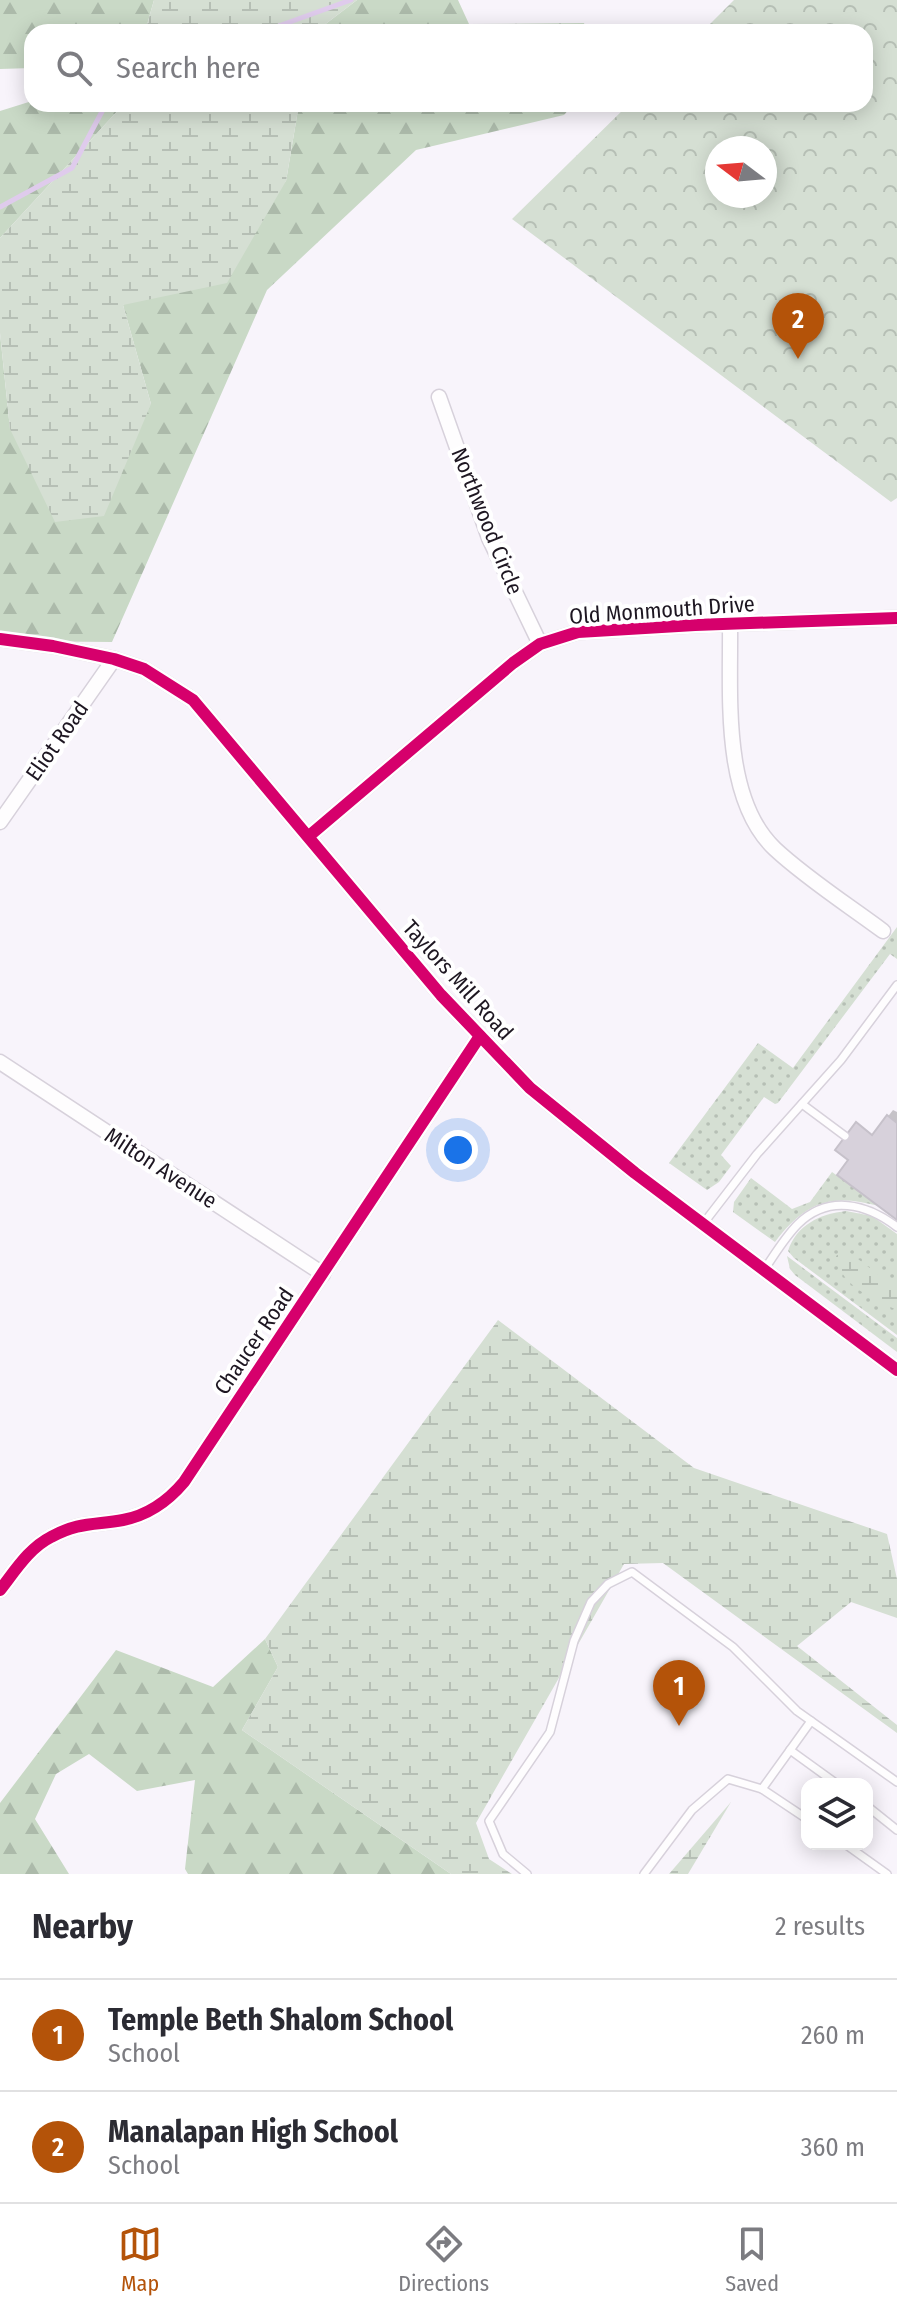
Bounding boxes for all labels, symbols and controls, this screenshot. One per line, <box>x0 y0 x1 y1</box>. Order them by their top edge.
search box <box>24 24 873 112</box>
icon: search <box>52 46 96 90</box>
text: Search here <box>116 50 261 86</box>
north arrow <box>705 136 777 208</box>
pin: 2 <box>772 293 824 359</box>
street label: Northwood Circle <box>445 444 529 598</box>
street label: Old Monmouth Drive <box>568 590 756 630</box>
street label: Eliot Road <box>20 696 94 786</box>
street label: Taylors Mill Road <box>397 914 519 1046</box>
street label: Milton Avenue <box>100 1122 222 1214</box>
your location <box>438 1130 478 1170</box>
street label: Chaucer Road <box>208 1282 300 1400</box>
pin: 1 <box>653 1660 705 1726</box>
map controls <box>801 1778 873 1850</box>
button: layers <box>801 1778 873 1850</box>
text: Nearby <box>32 1906 133 1947</box>
text: 2 results <box>775 1911 865 1942</box>
text: Temple Beth Shalom School <box>108 2002 453 2038</box>
text: 1 <box>53 2020 64 2051</box>
text: 260 m <box>801 2020 865 2051</box>
text: School <box>108 2038 180 2069</box>
text: Manalapan High School <box>108 2114 398 2150</box>
text: 2 <box>52 2132 64 2163</box>
text: 360 m <box>801 2132 865 2163</box>
text: School <box>108 2150 180 2181</box>
tab: Map <box>118 2222 162 2297</box>
tab: Directions <box>398 2222 489 2297</box>
tab: Saved <box>725 2222 779 2297</box>

